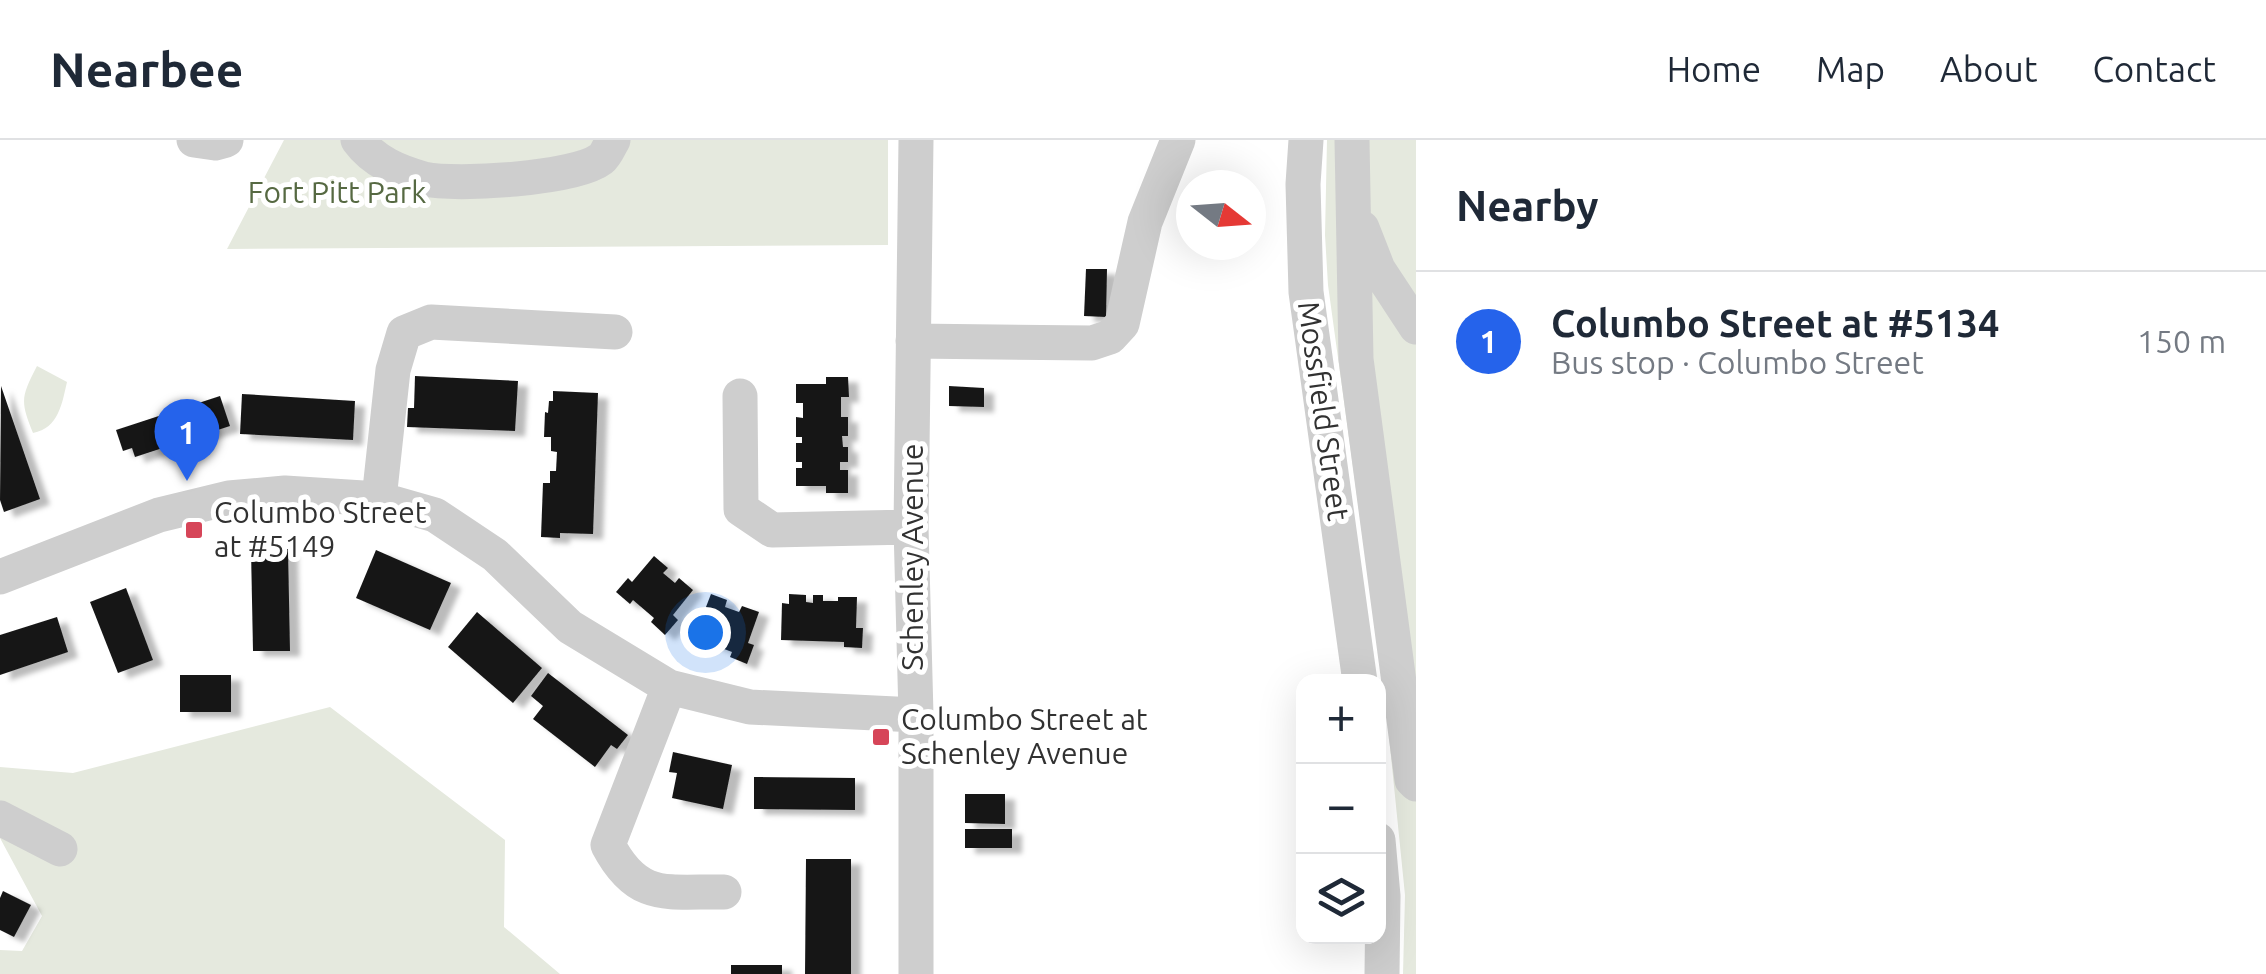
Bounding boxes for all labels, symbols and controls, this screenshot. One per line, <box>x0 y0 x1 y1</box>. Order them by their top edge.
text: Nearbee <box>50 42 243 96</box>
text: Home <box>1667 49 1761 89</box>
text: Map <box>1816 49 1885 89</box>
text: About <box>1940 49 2037 89</box>
text: Contact <box>2092 49 2216 89</box>
north arrow <box>1176 170 1266 260</box>
park label: Fort Pitt Park <box>248 175 426 209</box>
text: Nearby <box>1456 182 1599 229</box>
street label: Mossfield Street <box>1292 299 1356 523</box>
text: Columbo Street at #5134 <box>1551 302 1999 344</box>
text: 1 <box>1479 323 1498 359</box>
text: 150 m <box>2137 323 2226 359</box>
text: Bus stop · Columbo Street <box>1551 344 1924 380</box>
pin: 1 <box>154 398 220 481</box>
street label: Schenley Avenue <box>895 443 929 671</box>
place label: Columbo Street at #5149 <box>214 495 427 563</box>
marker: Columbo Street at #5149 <box>183 519 205 541</box>
your location <box>680 607 731 658</box>
map controls <box>1296 674 1386 944</box>
button: + <box>1296 674 1386 764</box>
place label: Columbo Street at Schenley Avenue <box>901 702 1148 770</box>
marker: Columbo Street at Schenley Avenue <box>870 726 892 748</box>
button: − <box>1296 764 1386 854</box>
button: layers <box>1296 854 1386 944</box>

